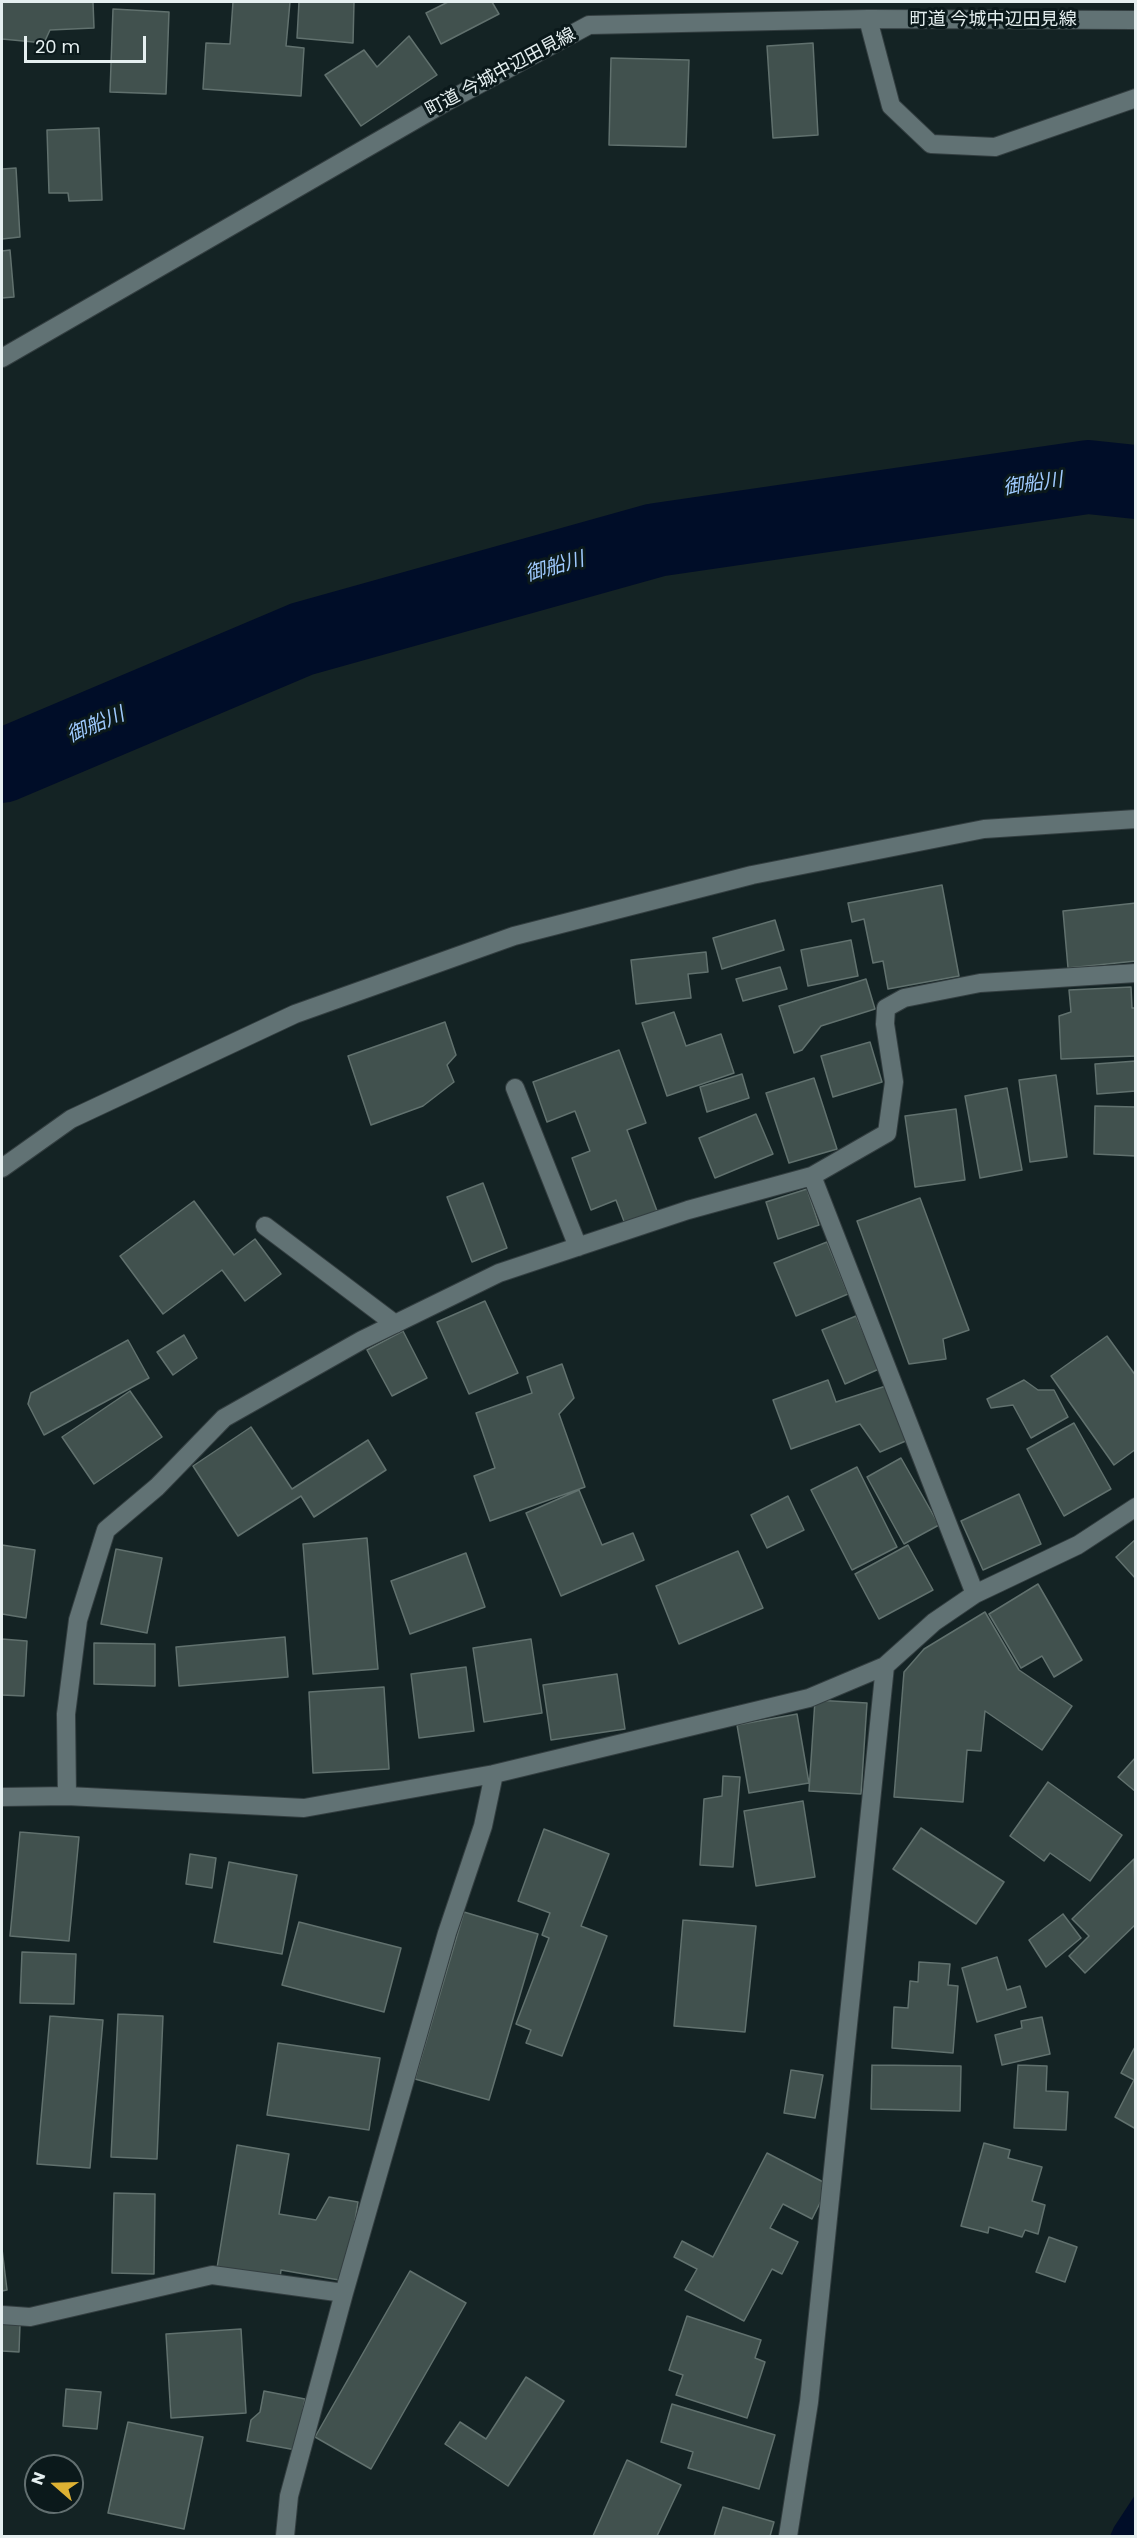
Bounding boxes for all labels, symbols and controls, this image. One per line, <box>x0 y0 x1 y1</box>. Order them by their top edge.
street label: 町道 今城中辺田見線 <box>910 9 1076 31</box>
scale bar <box>27 24 148 62</box>
street label: 町道 今城中辺田見線 <box>422 24 580 122</box>
text: 20 m <box>35 34 80 59</box>
water label: 御船川 <box>1002 469 1064 501</box>
water label: 御船川 <box>523 548 587 588</box>
water label: 御船川 <box>64 703 128 749</box>
north arrow <box>24 2454 84 2514</box>
text: N <box>26 2469 51 2488</box>

